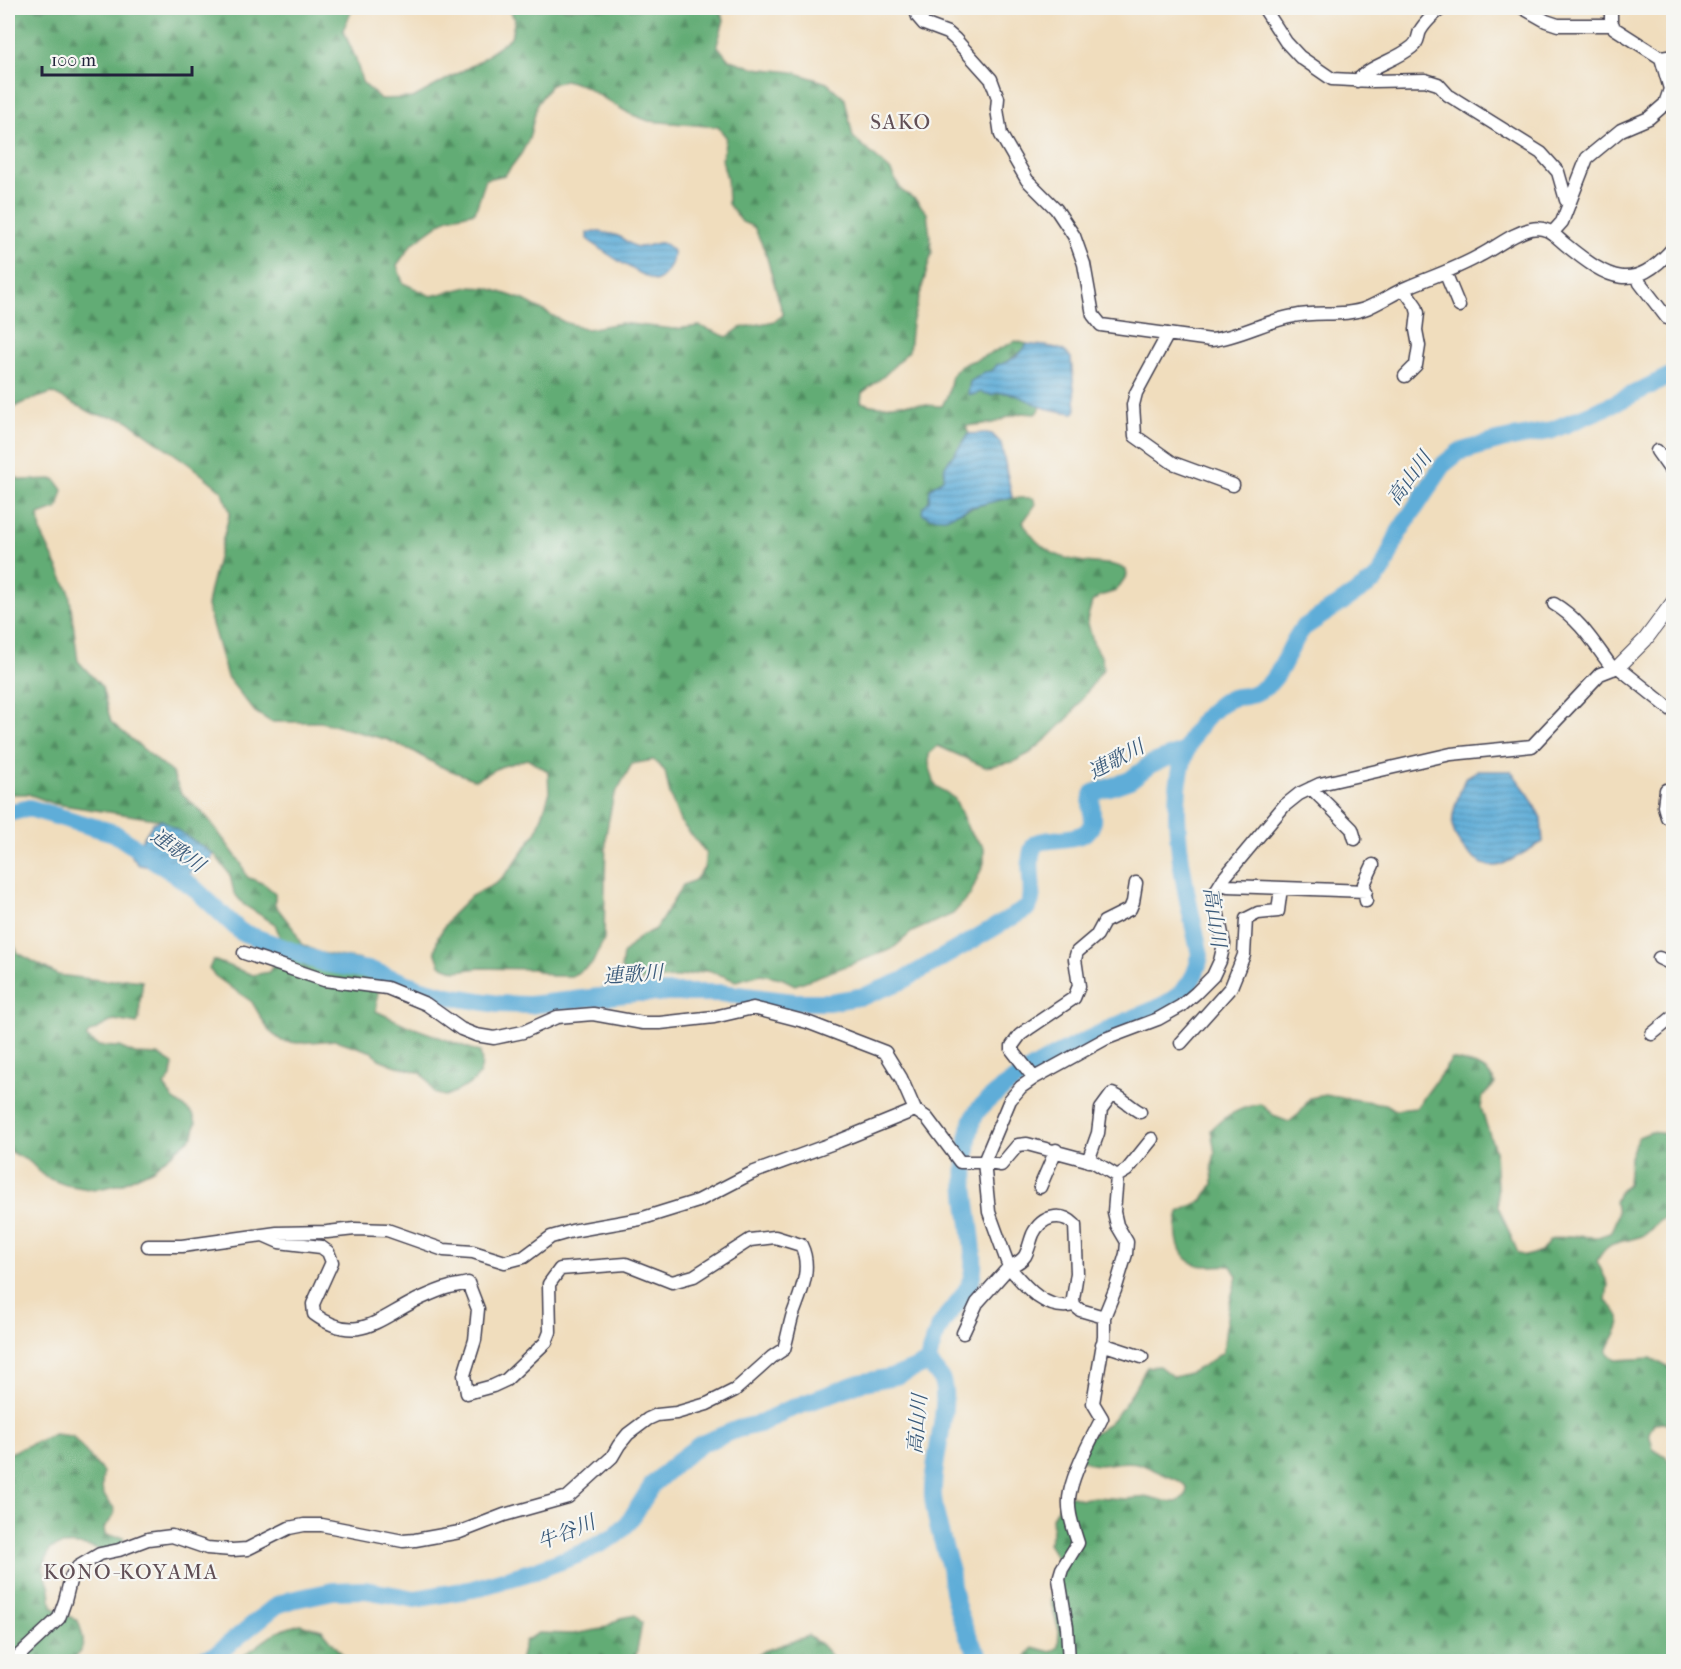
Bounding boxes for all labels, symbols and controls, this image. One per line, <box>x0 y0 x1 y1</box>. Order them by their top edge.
scale bar <box>42 39 192 77</box>
text: 100 m <box>51 50 96 71</box>
district label: SAKO <box>870 110 932 134</box>
water label: 高山川 <box>1382 446 1438 509</box>
water label: 連歌川 <box>1084 734 1150 784</box>
water label: 連歌川 <box>147 824 211 878</box>
water label: 高山川 <box>1199 886 1230 950</box>
water label: 連歌川 <box>602 961 666 988</box>
water label: 高山川 <box>903 1391 932 1455</box>
water label: 牛谷川 <box>534 1510 600 1554</box>
district label: KONO-KOYAMA <box>43 1560 219 1584</box>

